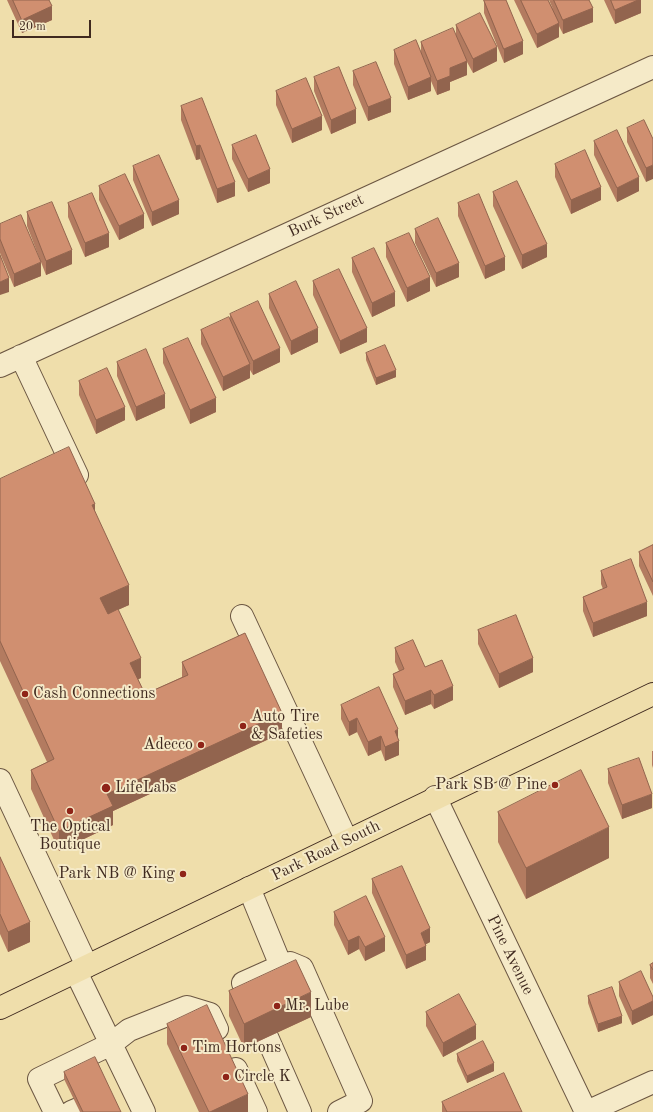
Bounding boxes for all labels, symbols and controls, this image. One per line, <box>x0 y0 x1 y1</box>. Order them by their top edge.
scale bar <box>14 12 93 38</box>
text: 20 m <box>19 21 46 33</box>
street label: Burk Street <box>285 190 367 242</box>
place label: Cash Connections <box>33 684 155 704</box>
marker: Cash Connections <box>20 689 30 699</box>
place label: Auto Tire & Safeties <box>251 707 323 745</box>
marker: Auto Tire & Safeties <box>238 721 248 731</box>
place label: Adecco <box>143 735 193 755</box>
marker: Adecco <box>196 740 206 750</box>
place label: Park SB @ Pine <box>435 775 547 795</box>
place label: LifeLabs <box>115 778 176 798</box>
marker: Park SB @ Pine <box>550 780 560 790</box>
marker: LifeLabs <box>100 782 112 794</box>
marker: The Optical Boutique <box>65 806 75 816</box>
street label: Park Road South <box>269 816 383 886</box>
place label: The Optical Boutique <box>30 817 110 855</box>
place label: Park NB @ King <box>58 864 175 884</box>
marker: Park NB @ King <box>178 869 188 879</box>
street label: Pine Avenue <box>482 912 538 998</box>
place label: Mr. Lube <box>285 996 349 1016</box>
marker: Mr. Lube <box>272 1001 282 1011</box>
place label: Tim Hortons <box>192 1038 281 1058</box>
marker: Tim Hortons <box>179 1043 189 1053</box>
place label: Circle K <box>234 1067 291 1087</box>
marker: Circle K <box>221 1072 231 1082</box>

